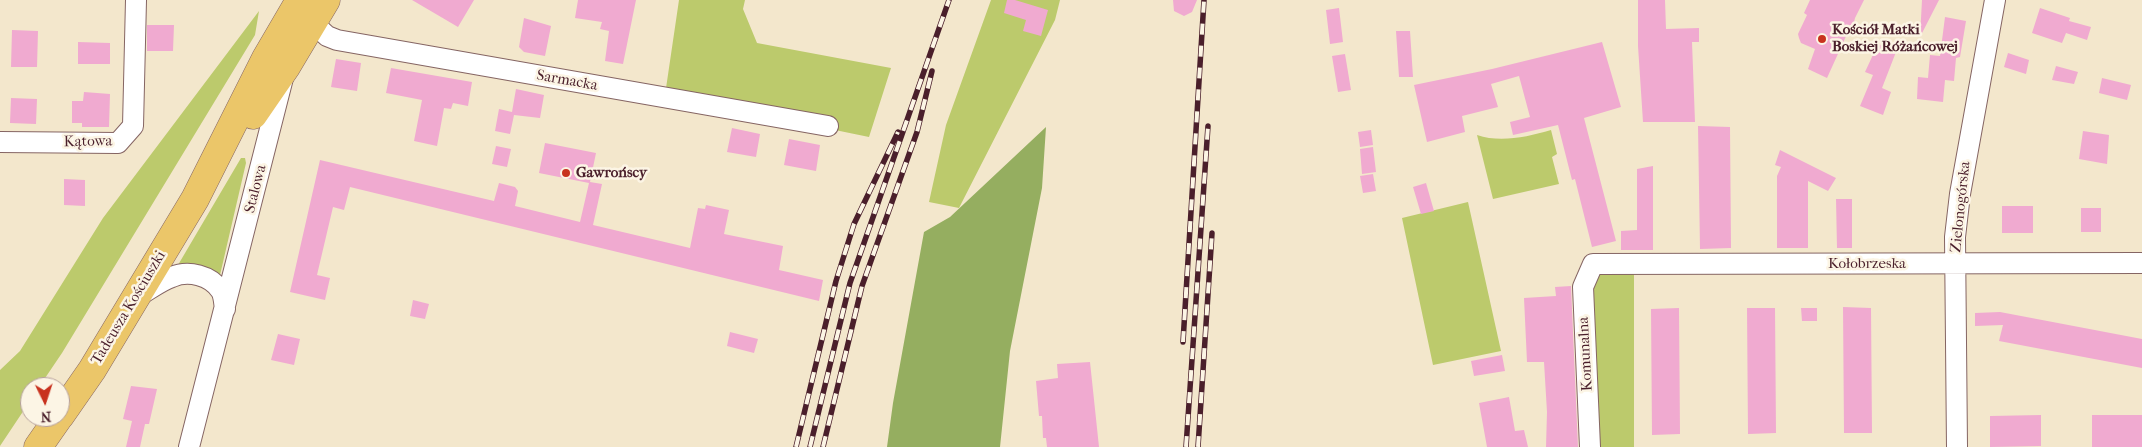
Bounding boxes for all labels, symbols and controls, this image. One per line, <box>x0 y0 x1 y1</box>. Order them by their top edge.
place label: Kościół Matki Boskiej Różańcowej <box>1832 21 1958 56</box>
marker: Kościół Matki Boskiej Różańcowej <box>1816 33 1828 45</box>
street label: Sarmacka <box>535 67 599 95</box>
street label: Kątowa <box>64 133 112 151</box>
street label: Zielonogórska <box>1947 161 1975 253</box>
street label: Stalowa <box>241 163 271 215</box>
place label: Gawrońscy <box>576 164 647 182</box>
marker: Gawrońscy <box>560 167 572 179</box>
street label: Tadeusza Kościuszki <box>88 248 170 368</box>
street label: Kołobrzeska <box>1828 255 1906 273</box>
street label: Komunalna <box>1575 316 1597 392</box>
north arrow <box>20 377 70 427</box>
text: N <box>40 408 52 425</box>

